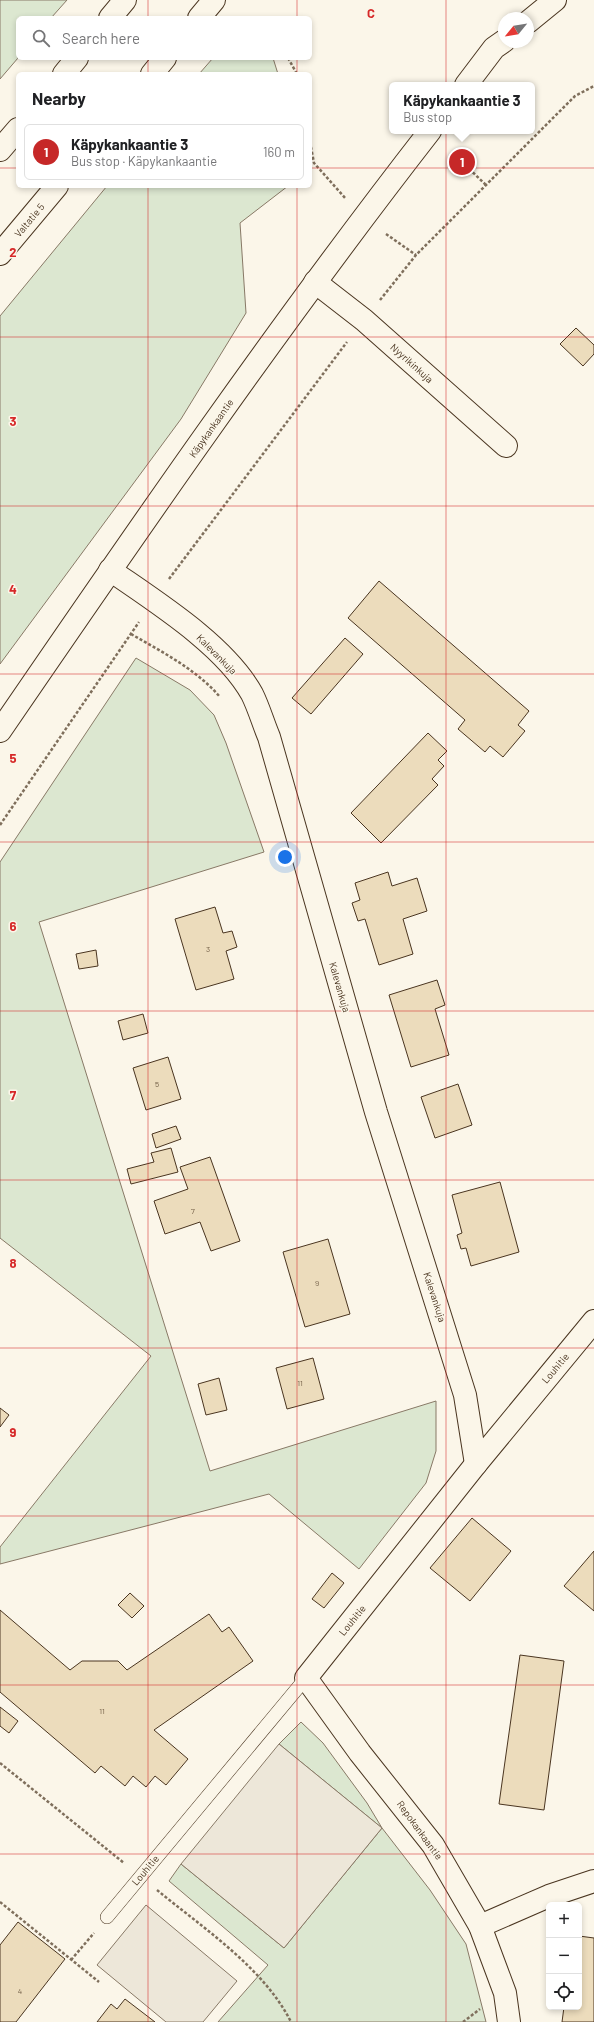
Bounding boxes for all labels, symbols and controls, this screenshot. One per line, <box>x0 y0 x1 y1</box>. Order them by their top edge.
text: C <box>367 5 375 21</box>
north arrow <box>498 12 534 48</box>
search box <box>16 16 312 60</box>
icon: search <box>30 27 52 49</box>
text: Search here <box>62 29 140 47</box>
popup <box>389 82 535 134</box>
text: Nearby <box>32 88 86 108</box>
text: Käpykankaantie 3 <box>403 91 521 109</box>
text: Bus stop <box>403 109 452 125</box>
text: Käpykankaantie 3 <box>71 135 188 153</box>
text: 1 <box>44 144 48 160</box>
text: 160 m <box>263 144 295 160</box>
pin: 1 <box>449 147 475 177</box>
text: Bus stop · Käpykankaantie <box>71 153 217 169</box>
street label: Valtatie 5 <box>11 201 47 239</box>
text: 2 <box>9 244 17 260</box>
street label: Nyyrikinkuja <box>388 341 436 385</box>
street label: Käpykankaantie <box>186 396 236 460</box>
text: 3 <box>9 413 17 429</box>
text: 4 <box>9 581 17 597</box>
street label: Kalevankuja <box>194 631 240 677</box>
text: 5 <box>9 750 17 766</box>
your location <box>275 847 295 867</box>
text: 6 <box>10 918 17 934</box>
house number: 3 <box>206 944 210 954</box>
street label: Kalevankuja <box>327 960 353 1014</box>
house number: 5 <box>155 1079 159 1089</box>
text: 7 <box>10 1087 17 1103</box>
house number: 7 <box>191 1206 195 1216</box>
text: 8 <box>9 1255 17 1271</box>
street label: Kalevankuja <box>421 1271 449 1323</box>
house number: 9 <box>315 1278 319 1288</box>
street label: Louhitie <box>539 1350 571 1386</box>
house number: 11 <box>297 1378 303 1388</box>
text: 9 <box>10 1424 17 1440</box>
street label: Louhitie <box>336 1602 368 1638</box>
house number: 11 <box>99 1706 105 1716</box>
street label: Repokankaantie <box>395 1798 445 1862</box>
street label: Louhitie <box>129 1852 161 1888</box>
map controls <box>546 1902 582 2010</box>
button: + <box>546 1902 582 1938</box>
button: − <box>546 1938 582 1974</box>
button: locate <box>546 1974 582 2010</box>
house number: 4 <box>18 1986 22 1996</box>

